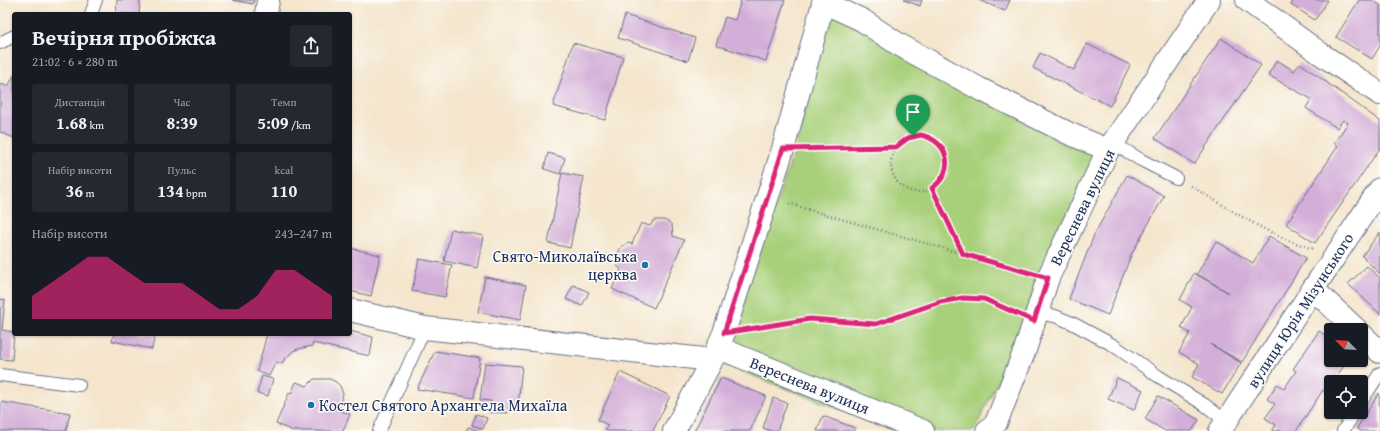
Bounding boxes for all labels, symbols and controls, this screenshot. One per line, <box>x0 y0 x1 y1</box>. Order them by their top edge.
text: Вечірня пробіжка <box>32 21 216 53</box>
button: share <box>290 25 332 67</box>
text: 21:02 · 6 × 280 m <box>32 52 118 71</box>
text: Дистанція <box>55 94 105 110</box>
text: Час <box>174 94 190 110</box>
text: Темп <box>271 94 297 110</box>
pin <box>896 95 930 136</box>
icon: arrive <box>902 101 924 123</box>
text: 1.68 <box>56 110 87 135</box>
text: 8:39 <box>166 110 198 135</box>
text: 5:09 <box>257 110 289 135</box>
text: km <box>87 117 104 133</box>
text: /km <box>289 117 311 133</box>
street label: Вереснева вулиця <box>1043 145 1121 269</box>
text: Набір висоти <box>48 162 112 178</box>
text: Пульс <box>168 162 196 178</box>
text: kcal <box>275 162 293 178</box>
text: 36 <box>65 178 83 203</box>
text: 134 <box>157 178 184 203</box>
text: 110 <box>271 178 297 203</box>
text: m <box>83 185 95 201</box>
text: bpm <box>184 185 207 201</box>
text: Набір висоти <box>32 224 108 243</box>
text: 243–247 m <box>275 224 332 243</box>
street label: вулиця Юрія Мізунського <box>1241 228 1359 392</box>
place label: Свято-Миколаївська церква <box>493 244 637 286</box>
marker: Свято-Миколаївська церква <box>640 260 650 270</box>
north arrow <box>1324 323 1368 367</box>
map controls <box>1324 323 1368 419</box>
street label: Вереснева вулиця <box>747 350 873 420</box>
button: locate <box>1324 375 1368 419</box>
place label: Костел Святого Архангела Михаїла <box>319 393 568 417</box>
marker: Костел Святого Архангела Михаїла <box>306 400 316 410</box>

